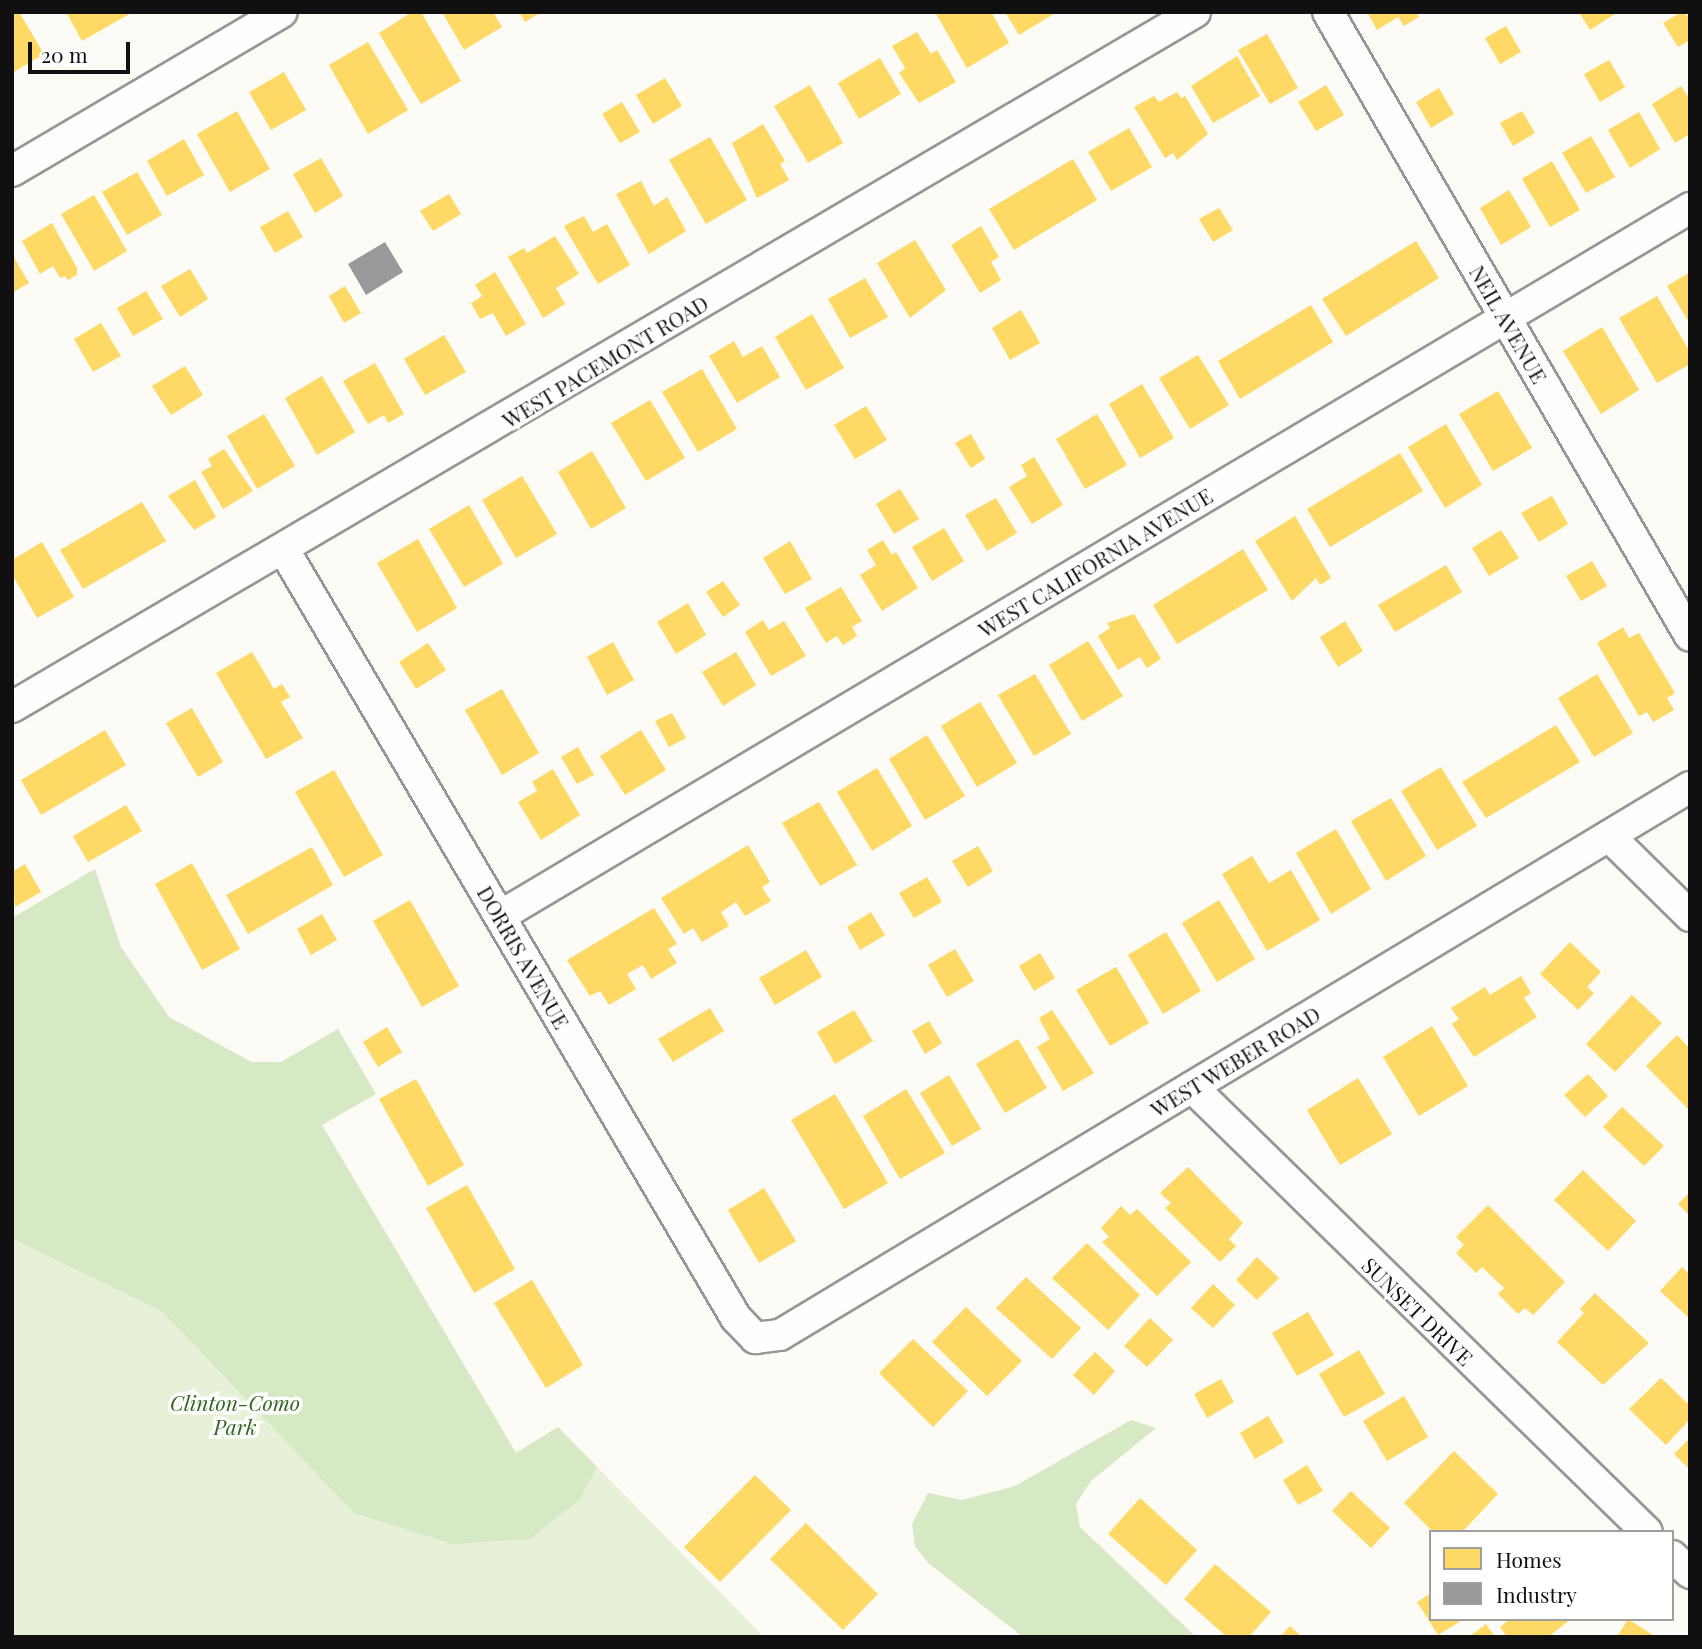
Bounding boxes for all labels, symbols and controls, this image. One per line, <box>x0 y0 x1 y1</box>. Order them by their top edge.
scale bar <box>32 28 133 72</box>
text: 20 m <box>41 40 88 68</box>
street label: NEIL AVENUE <box>1465 260 1553 388</box>
street label: WEST PACEMONT ROAD <box>497 289 713 433</box>
street label: WEST CALIFORNIA AVENUE <box>973 482 1217 642</box>
street label: DORRIS AVENUE <box>473 881 575 1033</box>
street label: WEST WEBER ROAD <box>1145 1000 1325 1122</box>
street label: SUNSET DRIVE <box>1357 1252 1479 1370</box>
park label: Clinton-Como Park <box>170 1389 300 1439</box>
legend <box>1429 1530 1674 1621</box>
text: Homes <box>1496 1545 1562 1573</box>
text: Industry <box>1496 1580 1577 1608</box>

